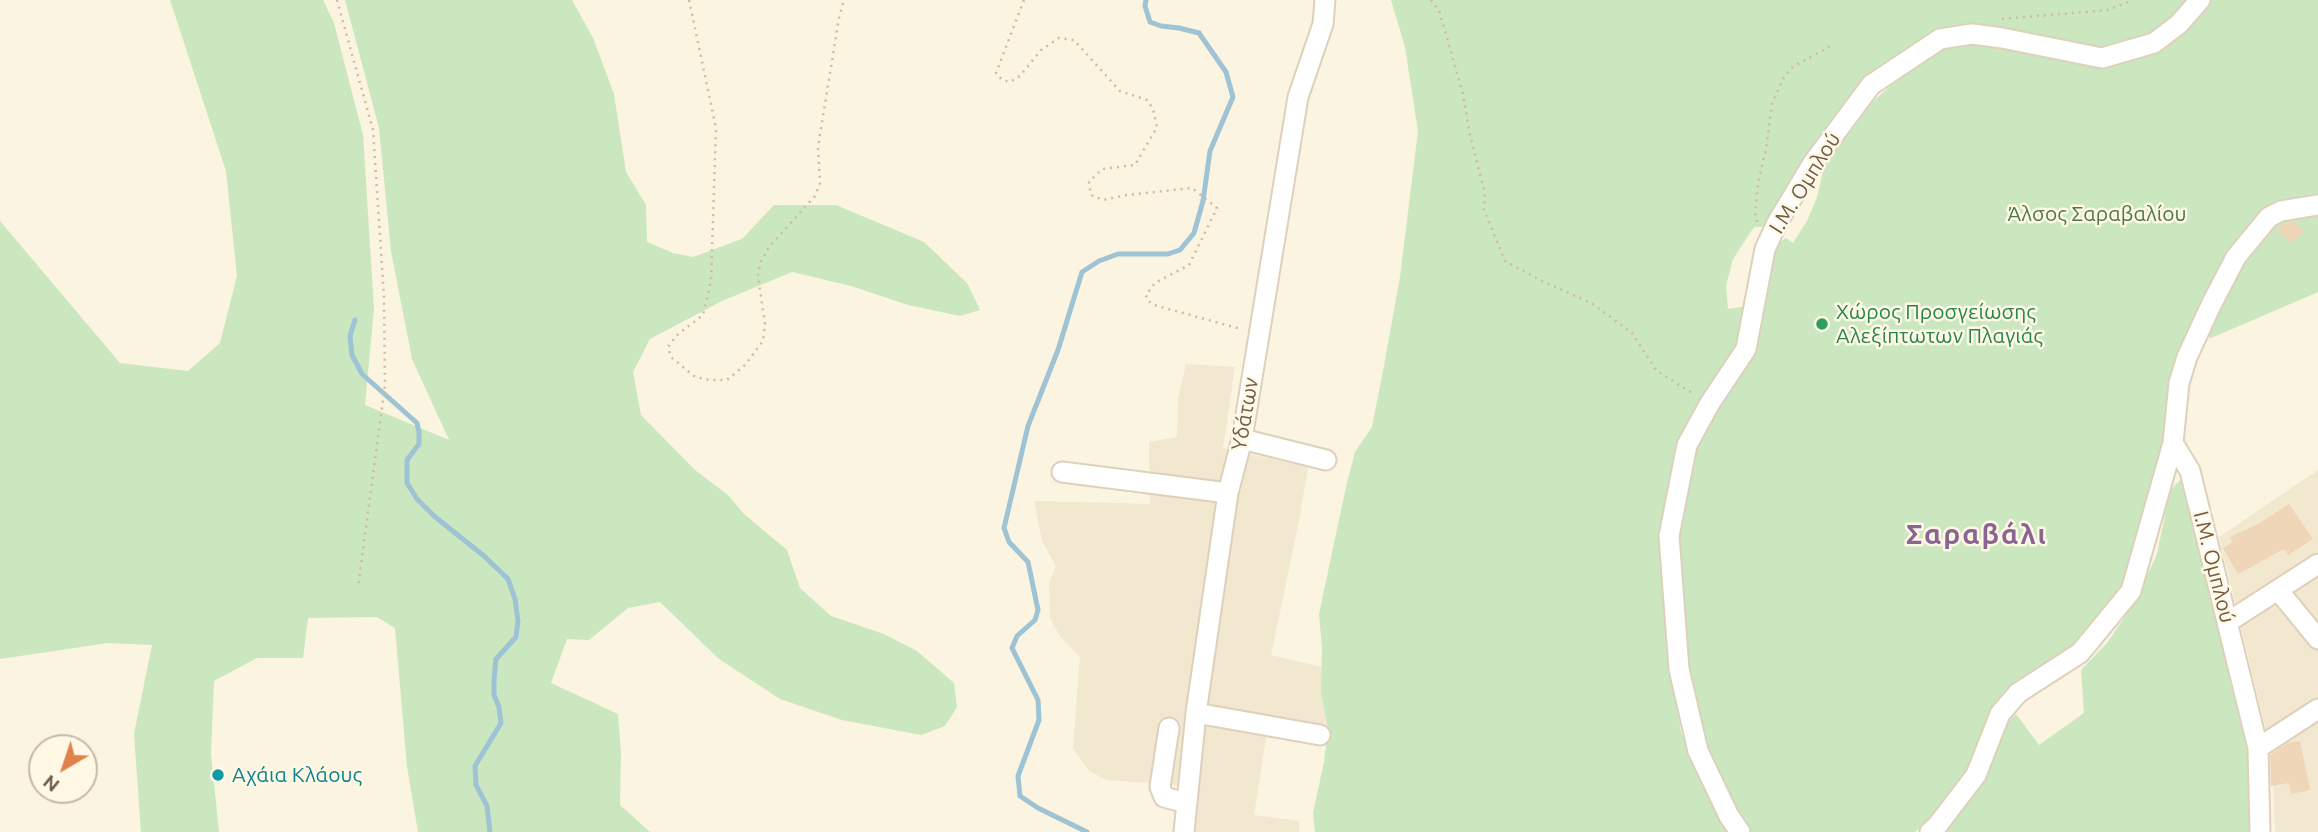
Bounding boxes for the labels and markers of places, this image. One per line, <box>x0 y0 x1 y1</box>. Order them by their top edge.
place label: Χώρος Προσγείωσης Αλεξίπτωτων Πλαγιάς <box>1836 299 2043 349</box>
marker: Χώρος Προσγείωσης Αλεξίπτωτων Πλαγιάς <box>1814 316 1830 332</box>
place label: Αχάια Κλάους <box>232 762 362 788</box>
marker: Αχάια Κλάους <box>210 767 226 783</box>

